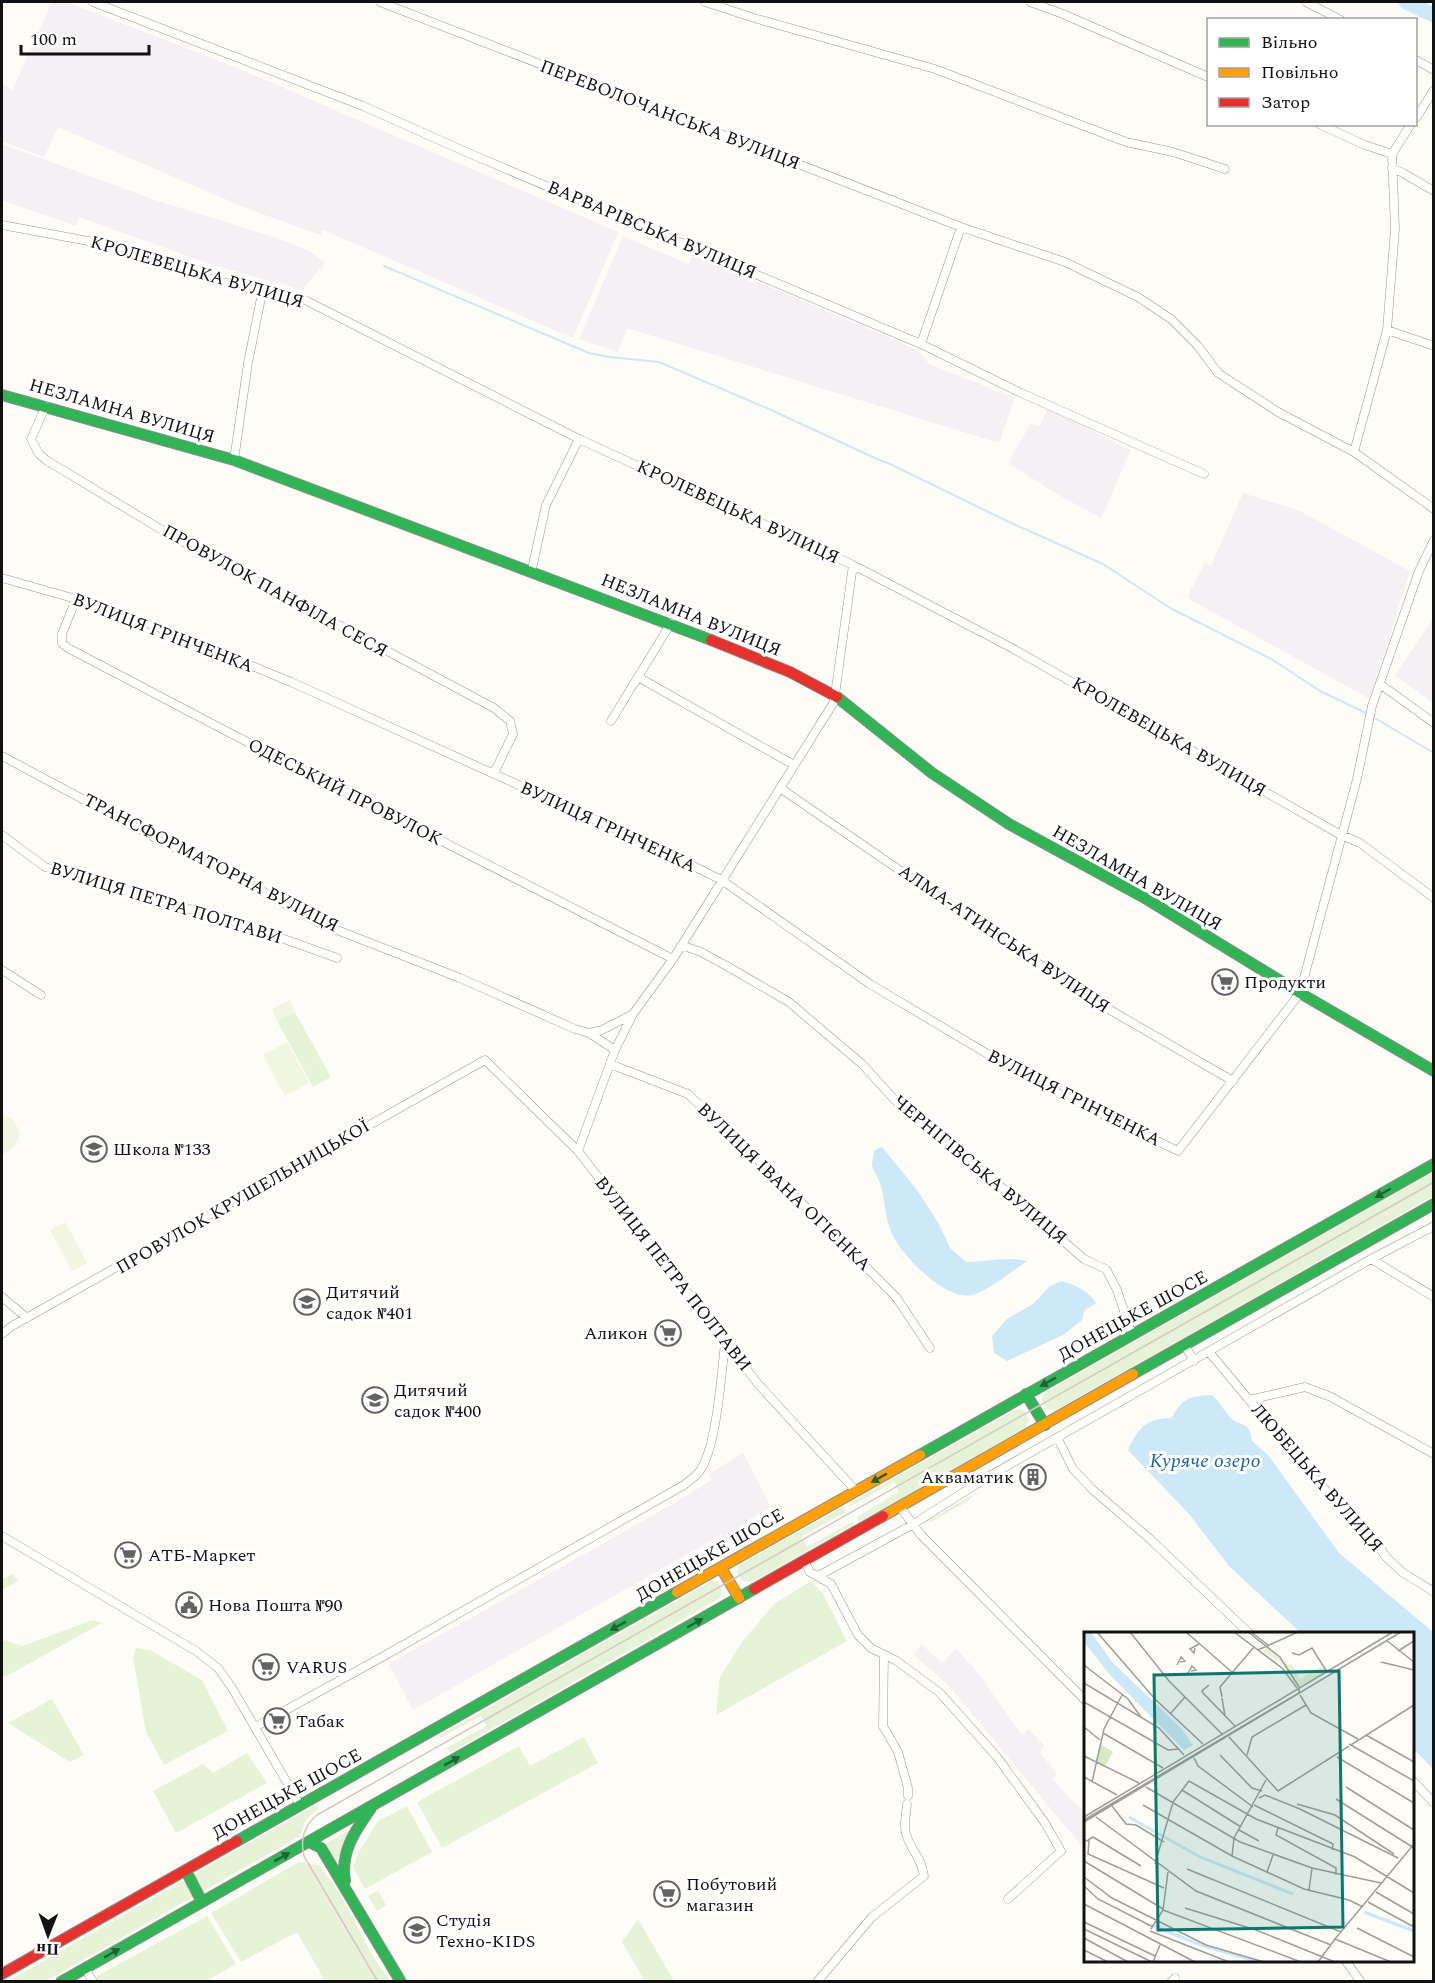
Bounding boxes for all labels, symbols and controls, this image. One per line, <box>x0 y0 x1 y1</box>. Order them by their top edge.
scale bar <box>21 18 148 56</box>
legend <box>1207 18 1417 126</box>
text: 100 m <box>30 26 77 53</box>
text: Вільно <box>1261 29 1318 56</box>
street label: ПЕРЕВОЛОЧАНСЬКА ВУЛИЦЯ <box>536 53 804 177</box>
text: Повільно <box>1261 59 1338 86</box>
text: Затор <box>1261 89 1310 116</box>
street label: ВАРВАРІВСЬКА ВУЛИЦЯ <box>543 174 761 286</box>
street label: КРОЛЕВЕЦЬКА ВУЛИЦЯ <box>87 229 307 315</box>
street label: НЕЗЛАМНА ВУЛИЦЯ <box>26 372 218 450</box>
street label: КРОЛЕВЕЦЬКА ВУЛИЦЯ <box>632 453 844 571</box>
street label: ПРОВУЛОК ПАНФІЛА СЕСЯ <box>157 518 393 664</box>
street label: НЕЗЛАМНА ВУЛИЦЯ <box>597 566 785 664</box>
street label: ВУЛИЦЯ ГРІНЧЕНКА <box>69 586 257 680</box>
street label: КРОЛЕВЕЦЬКА ВУЛИЦЯ <box>1067 670 1271 804</box>
street label: ОДЕСЬКИЙ ПРОВУЛОК <box>243 731 447 853</box>
street label: ВУЛИЦЯ ГРІНЧЕНКА <box>515 774 701 880</box>
street label: ТРАНСФОРМАТОРНА ВУЛИЦЯ <box>79 787 343 939</box>
street label: НЕЗЛАМНА ВУЛИЦЯ <box>1047 818 1227 938</box>
street label: ВУЛИЦЯ ПЕТРА ПОЛТАВИ <box>47 855 285 951</box>
street label: АЛМА-АТИНСЬКА ВУЛИЦЯ <box>893 858 1115 1020</box>
supermarket icon: Продукти <box>1210 967 1240 997</box>
place label: Продукти <box>1244 969 1326 996</box>
street label: ВУЛИЦЯ ГРІНЧЕНКА <box>983 1042 1165 1154</box>
street label: ЧЕРНІГІВСЬКА ВУЛИЦЯ <box>887 1089 1073 1251</box>
street label: ВУЛИЦЯ ІВАНА ОГІЄНКА <box>691 1096 877 1278</box>
street label: ПРОВУЛОК КРУШЕЛЬНИЦЬКОЇ <box>111 1113 375 1281</box>
school or university icon: Школа №133 <box>79 1134 109 1164</box>
place label: Школа №133 <box>113 1136 210 1163</box>
street label: ВУЛИЦЯ ПЕТРА ПОЛТАВИ <box>588 1171 758 1377</box>
one-way arrow <box>1374 1188 1391 1198</box>
street label: ДОНЕЦЬКЕ ШОСЕ <box>1053 1264 1213 1368</box>
place label: Дитячий садок №401 <box>326 1279 413 1327</box>
school or university icon: Дитячий садок №401 <box>292 1287 322 1317</box>
supermarket icon: Аликон <box>653 1318 683 1348</box>
place label: Аликон <box>584 1320 648 1347</box>
place label: Дитячий садок №400 <box>394 1377 481 1425</box>
one-way arrow <box>1040 1377 1057 1387</box>
school or university icon: Дитячий садок №400 <box>360 1385 390 1415</box>
street label: ЛЮБЕЦЬКА ВУЛИЦЯ <box>1244 1397 1390 1559</box>
water label: Куряче озеро <box>1149 1446 1261 1476</box>
building icon: Акваматик <box>1018 1462 1048 1492</box>
place label: Акваматик <box>921 1464 1014 1491</box>
one-way arrow <box>870 1473 887 1483</box>
street label: ДОНЕЦЬКЕ ШОСЕ <box>631 1501 789 1609</box>
supermarket icon: АТБ-Маркет <box>113 1540 143 1570</box>
place label: АТБ-Маркет <box>148 1542 256 1569</box>
public building icon: Нова Пошта №90 <box>174 1590 204 1620</box>
place label: Нова Пошта №90 <box>208 1592 343 1619</box>
one-way arrow <box>686 1618 703 1628</box>
one-way arrow <box>609 1621 626 1631</box>
inset map <box>1084 1632 1414 1962</box>
supermarket icon: VARUS <box>251 1652 281 1682</box>
place label: VARUS <box>286 1654 347 1681</box>
supermarket icon: Табак <box>262 1706 292 1736</box>
place label: Табак <box>296 1708 345 1735</box>
street label: ДОНЕЦЬКЕ ШОСЕ <box>207 1742 367 1846</box>
one-way arrow <box>444 1756 461 1766</box>
one-way arrow <box>274 1852 291 1862</box>
place label: Побутовий магазин <box>686 1871 777 1919</box>
supermarket icon: Побутовий магазин <box>652 1879 682 1909</box>
north arrow <box>18 1905 78 1965</box>
place label: Студія Техно-KIDS <box>436 1907 535 1955</box>
school or university icon: Студія Техно-KIDS <box>402 1915 432 1945</box>
text: Пн <box>36 1937 59 1961</box>
one-way arrow <box>104 1948 121 1958</box>

